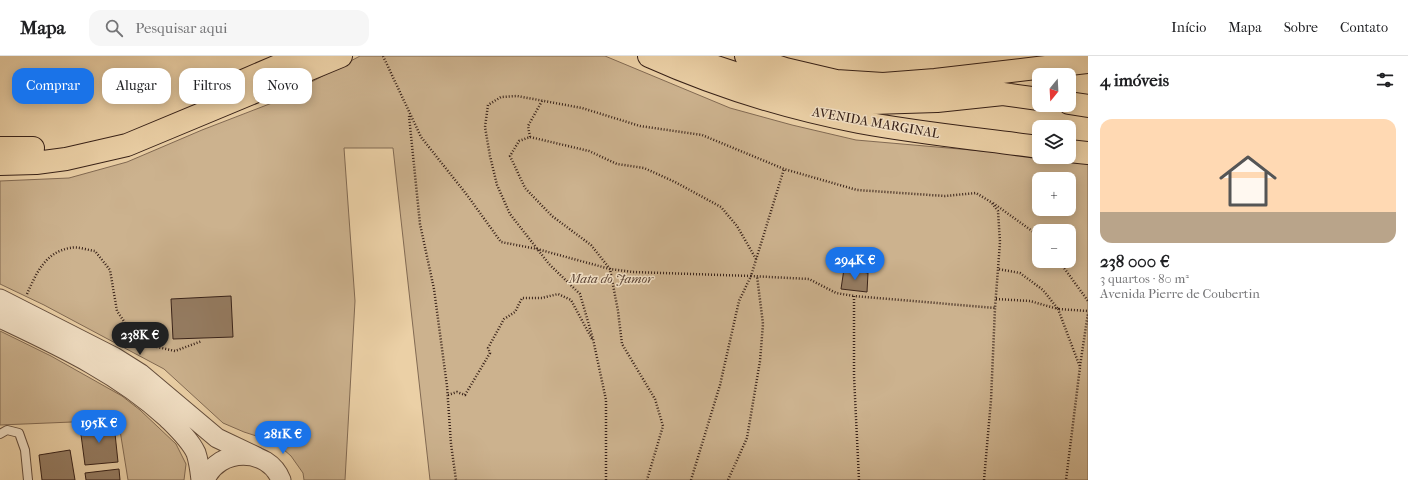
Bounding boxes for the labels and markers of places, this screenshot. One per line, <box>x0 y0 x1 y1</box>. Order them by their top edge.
pin: 294K € <box>822 247 888 281</box>
pin: 238K € <box>107 322 173 356</box>
pin: 195K € <box>66 410 132 444</box>
pin: 281K € <box>250 421 316 455</box>

